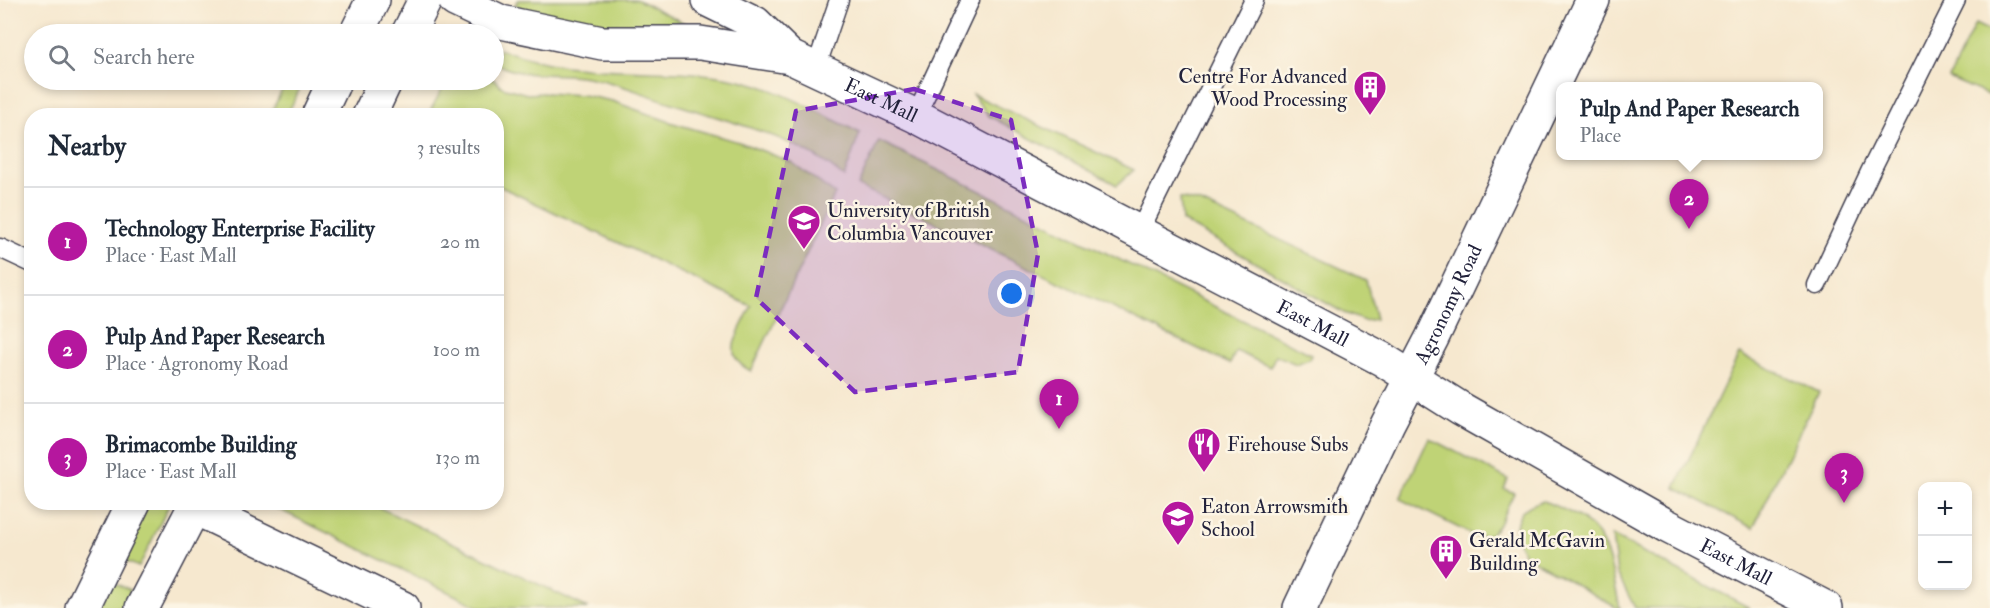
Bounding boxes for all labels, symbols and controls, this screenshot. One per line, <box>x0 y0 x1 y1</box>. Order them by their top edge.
search box <box>24 24 504 90</box>
icon: search <box>45 41 78 74</box>
text: Search here <box>93 43 195 71</box>
place label: Centre For Advanced Wood Processing <box>1178 64 1348 112</box>
building icon: Centre For Advanced Wood Processing <box>1352 69 1388 116</box>
street label: East Mall <box>840 72 922 128</box>
popup <box>1556 82 1823 160</box>
text: Pulp And Paper Research <box>1580 95 1799 123</box>
text: Place <box>1580 123 1621 148</box>
text: Nearby <box>48 131 126 163</box>
text: 3 results <box>417 135 480 160</box>
pin: 2 <box>1670 180 1708 229</box>
place label: University of British Columbia Vancouver <box>827 198 993 246</box>
school or university icon: University of British Columbia Vancouver <box>786 203 822 250</box>
text: Technology Enterprise Facility <box>105 215 375 243</box>
text: 1 <box>64 229 71 254</box>
text: 20 m <box>440 229 480 254</box>
street label: Agronomy Road <box>1408 240 1488 369</box>
text: Place · East Mall <box>105 243 237 268</box>
your location <box>997 279 1026 308</box>
street label: East Mall <box>1272 294 1353 353</box>
text: Pulp And Paper Research <box>105 323 325 351</box>
text: 2 <box>62 337 73 362</box>
text: 100 m <box>433 337 480 362</box>
text: Place · Agronomy Road <box>105 351 288 376</box>
pin: 1 <box>1040 380 1078 429</box>
restaurant icon: Firehouse Subs <box>1186 426 1222 473</box>
text: Brimacombe Building <box>105 431 297 459</box>
place label: Firehouse Subs <box>1227 432 1348 457</box>
text: 3 <box>64 445 71 470</box>
text: 130 m <box>435 445 480 470</box>
pin: 3 <box>1824 454 1864 503</box>
text: Place · East Mall <box>105 459 237 484</box>
map controls <box>1918 482 1972 590</box>
button: + <box>1918 482 1972 536</box>
place label: Eaton Arrowsmith School <box>1201 494 1349 542</box>
school or university icon: Eaton Arrowsmith School <box>1160 499 1196 546</box>
place label: Gerald McGavin Building <box>1469 528 1605 576</box>
building icon: Gerald McGavin Building <box>1428 533 1464 580</box>
street label: East Mall <box>1695 533 1776 591</box>
button: − <box>1918 536 1972 590</box>

